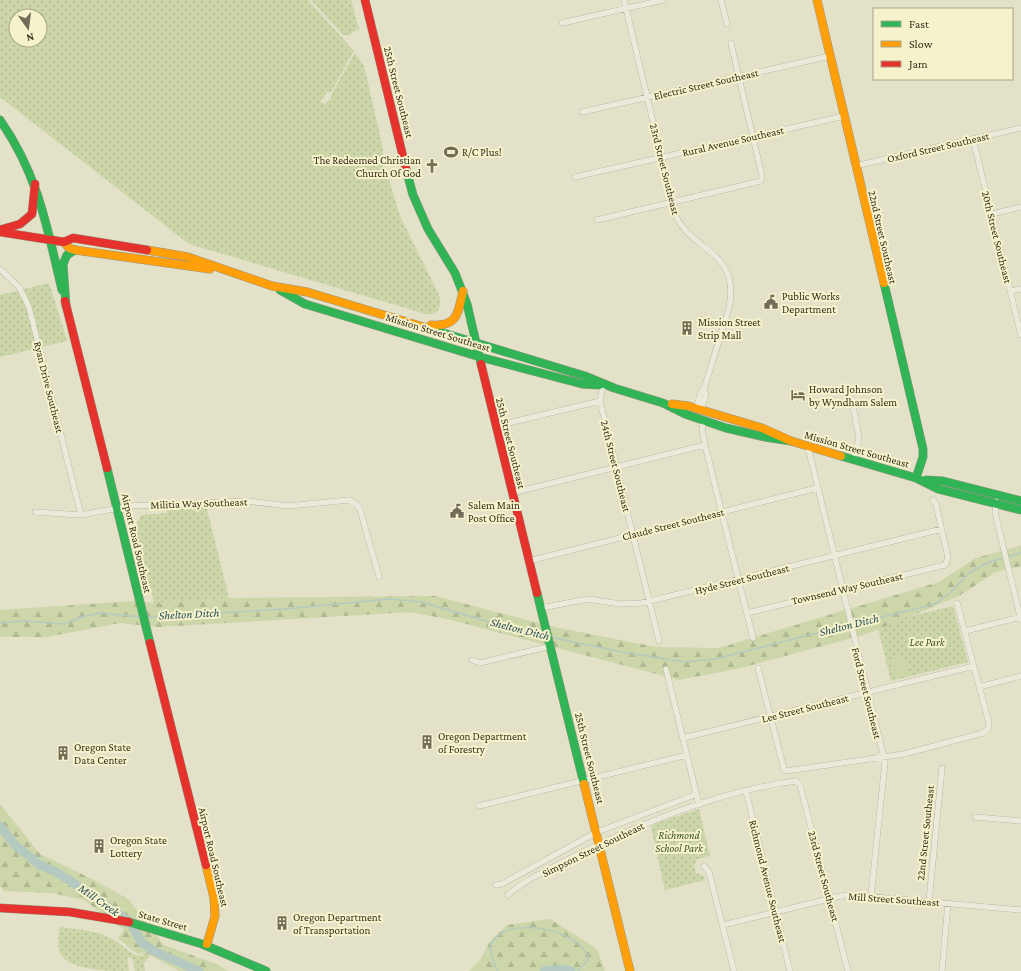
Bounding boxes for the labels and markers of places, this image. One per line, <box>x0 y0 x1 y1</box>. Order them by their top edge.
sports icon: R/C Plus! <box>443 144 459 160</box>
place label: R/C Plus! <box>462 146 502 158</box>
place label: The Redeemed Christian Church Of God <box>313 154 421 179</box>
church icon: The Redeemed Christian Church Of God <box>424 158 440 174</box>
place label: Public Works Department <box>782 290 840 316</box>
public building icon: Public Works Department <box>763 294 779 310</box>
place label: Mission Street Strip Mall <box>698 316 761 342</box>
building icon: Mission Street Strip Mall <box>679 320 695 336</box>
place label: Howard Johnson by Wyndham Salem <box>809 383 897 409</box>
hotel icon: Howard Johnson by Wyndham Salem <box>790 387 806 403</box>
place label: Salem Main Post Office <box>468 499 520 524</box>
public building icon: Salem Main Post Office <box>449 503 465 519</box>
place label: Oregon Department of Forestry <box>438 730 527 756</box>
building icon: Oregon Department of Forestry <box>419 734 435 750</box>
place label: Oregon State Data Center <box>74 741 131 766</box>
building icon: Oregon State Data Center <box>55 745 71 761</box>
place label: Oregon State Lottery <box>110 834 167 860</box>
building icon: Oregon State Lottery <box>91 838 107 854</box>
place label: Oregon Department of Transportation <box>293 911 382 937</box>
building icon: Oregon Department of Transportation <box>274 915 290 931</box>

